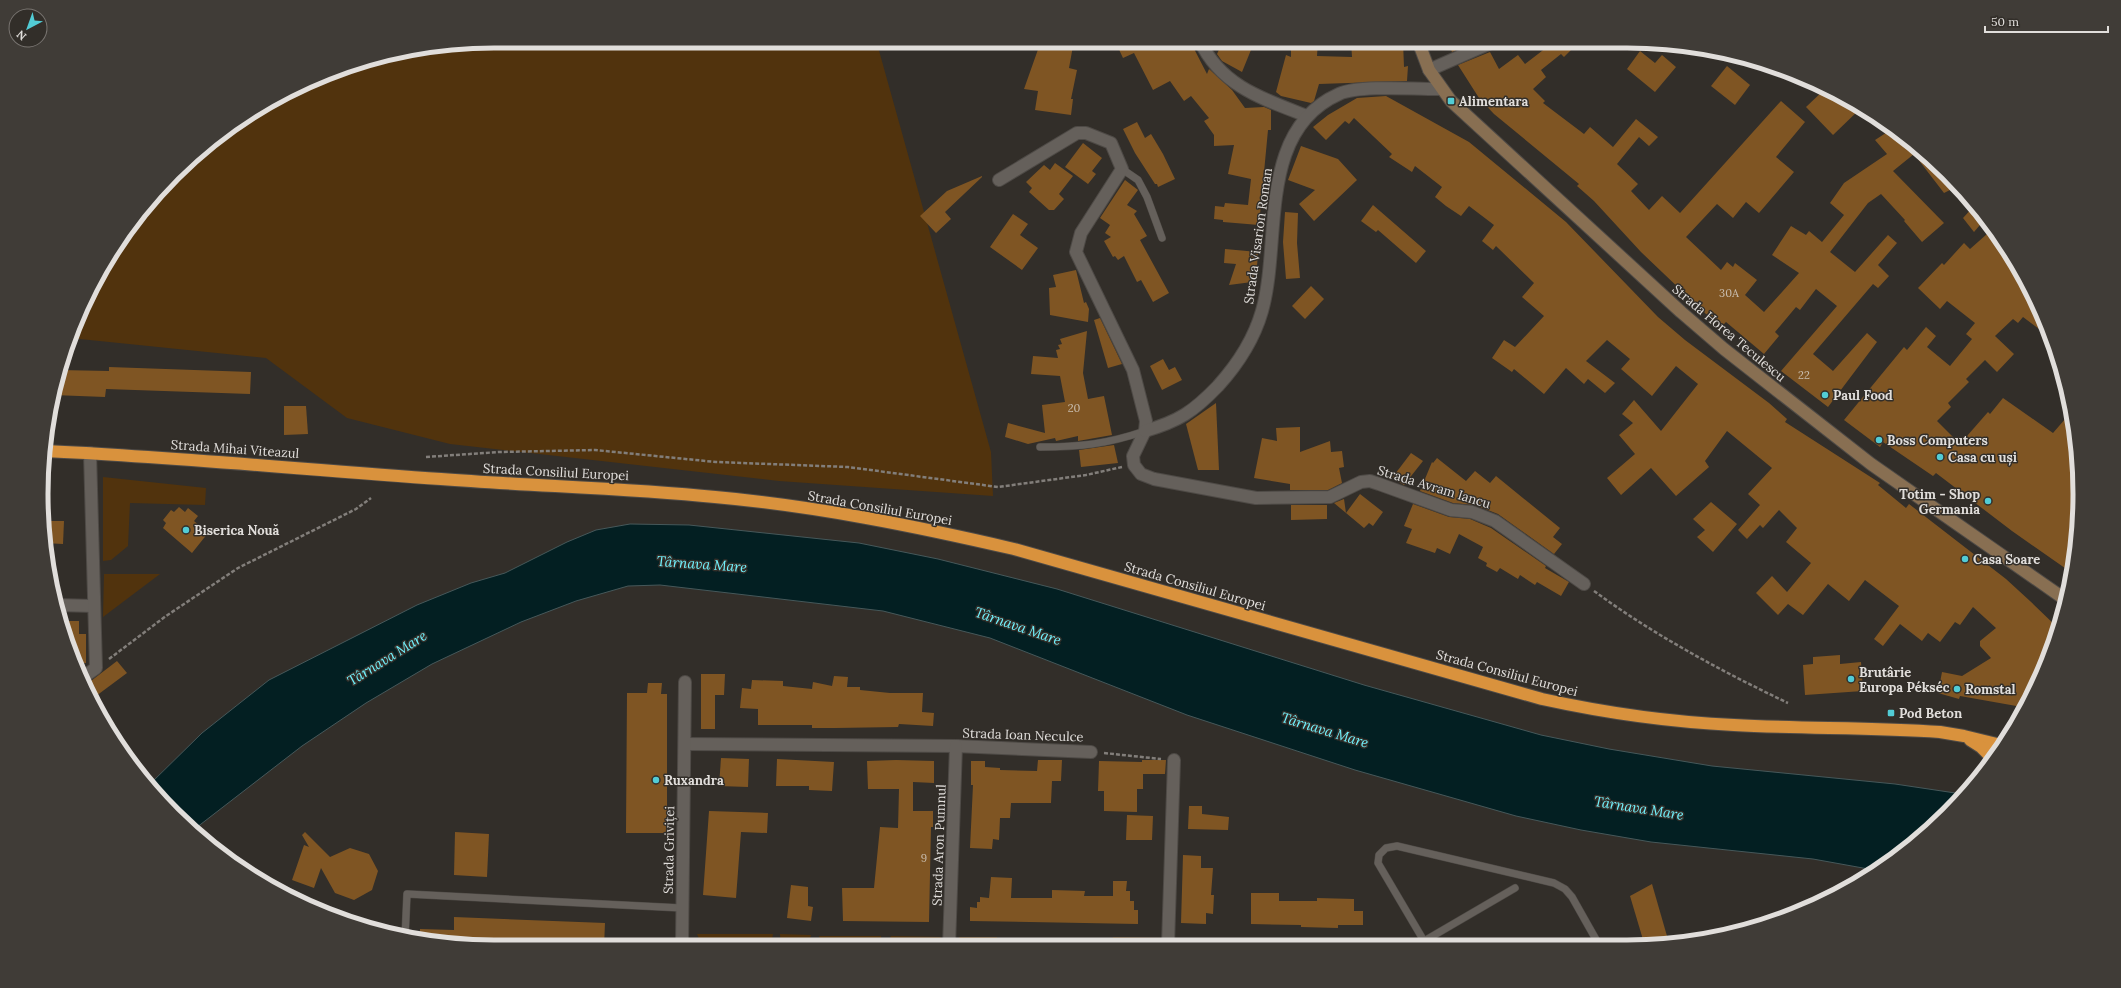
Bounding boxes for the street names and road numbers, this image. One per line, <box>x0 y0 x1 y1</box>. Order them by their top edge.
street label: Strada Visarion Roman <box>1240 167 1276 305</box>
street label: Strada Horea Teculescu <box>1669 280 1790 386</box>
street label: Strada Mihai Viteazul <box>170 436 300 462</box>
street label: Strada Consiliul Europei <box>483 460 630 484</box>
street label: Strada Avram Iancu <box>1375 462 1493 512</box>
street label: Strada Consiliul Europei <box>807 487 954 529</box>
street label: Strada Consiliul Europei <box>1122 558 1268 614</box>
street label: Strada Consiliul Europei <box>1434 646 1580 700</box>
street label: Strada Ioan Neculce <box>962 724 1084 746</box>
street label: Strada Aron Pumnul <box>928 784 950 906</box>
street label: Strada Griviței <box>660 806 678 894</box>

